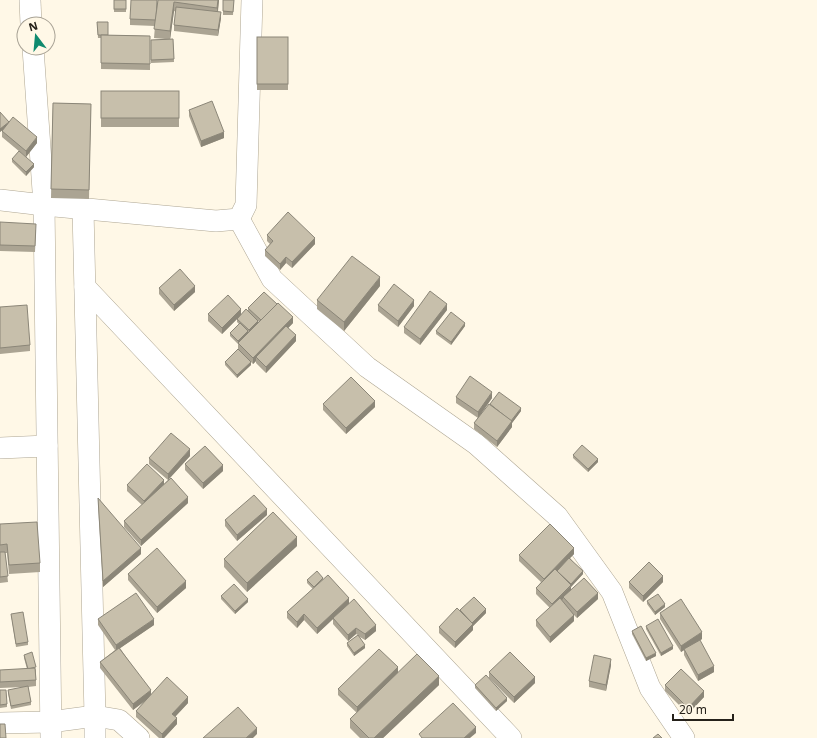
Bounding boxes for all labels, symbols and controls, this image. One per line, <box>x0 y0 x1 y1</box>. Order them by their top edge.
north arrow <box>16 16 56 56</box>
text: N <box>27 17 39 34</box>
scale bar <box>673 696 733 722</box>
text: 20 m <box>679 701 707 718</box>

